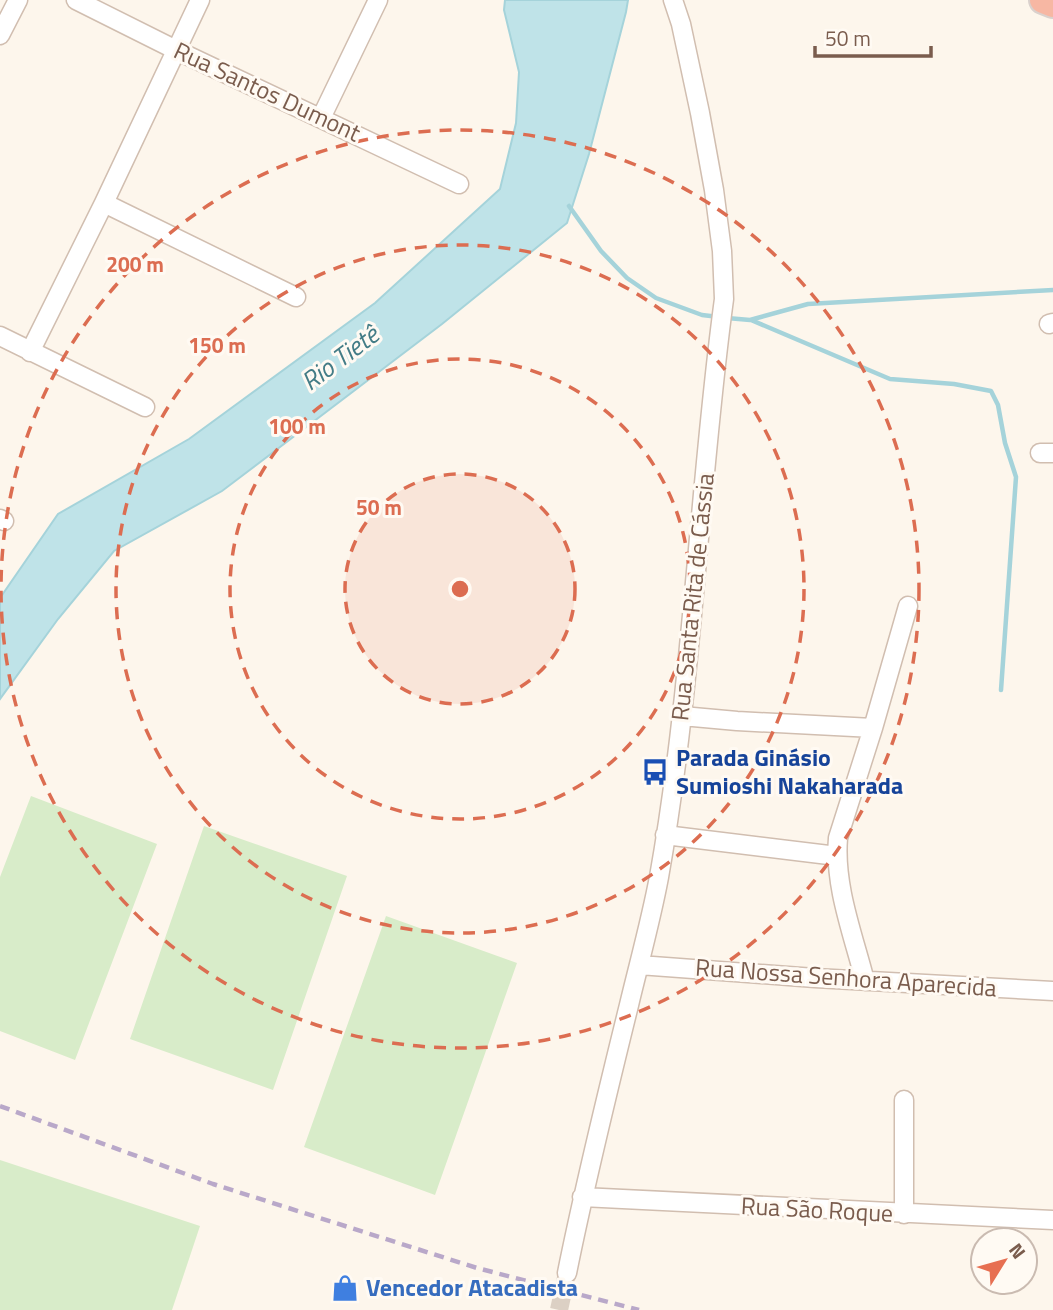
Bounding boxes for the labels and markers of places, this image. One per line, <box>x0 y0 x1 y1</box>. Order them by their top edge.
centre of rings <box>448 577 472 601</box>
place label: Parada Ginásio Sumioshi Nakaharada <box>676 739 903 803</box>
bus stop icon: Parada Ginásio Sumioshi Nakaharada <box>640 757 670 787</box>
place label: Vencedor Atacadista <box>366 1269 578 1305</box>
shop icon: Vencedor Atacadista <box>330 1273 360 1303</box>

